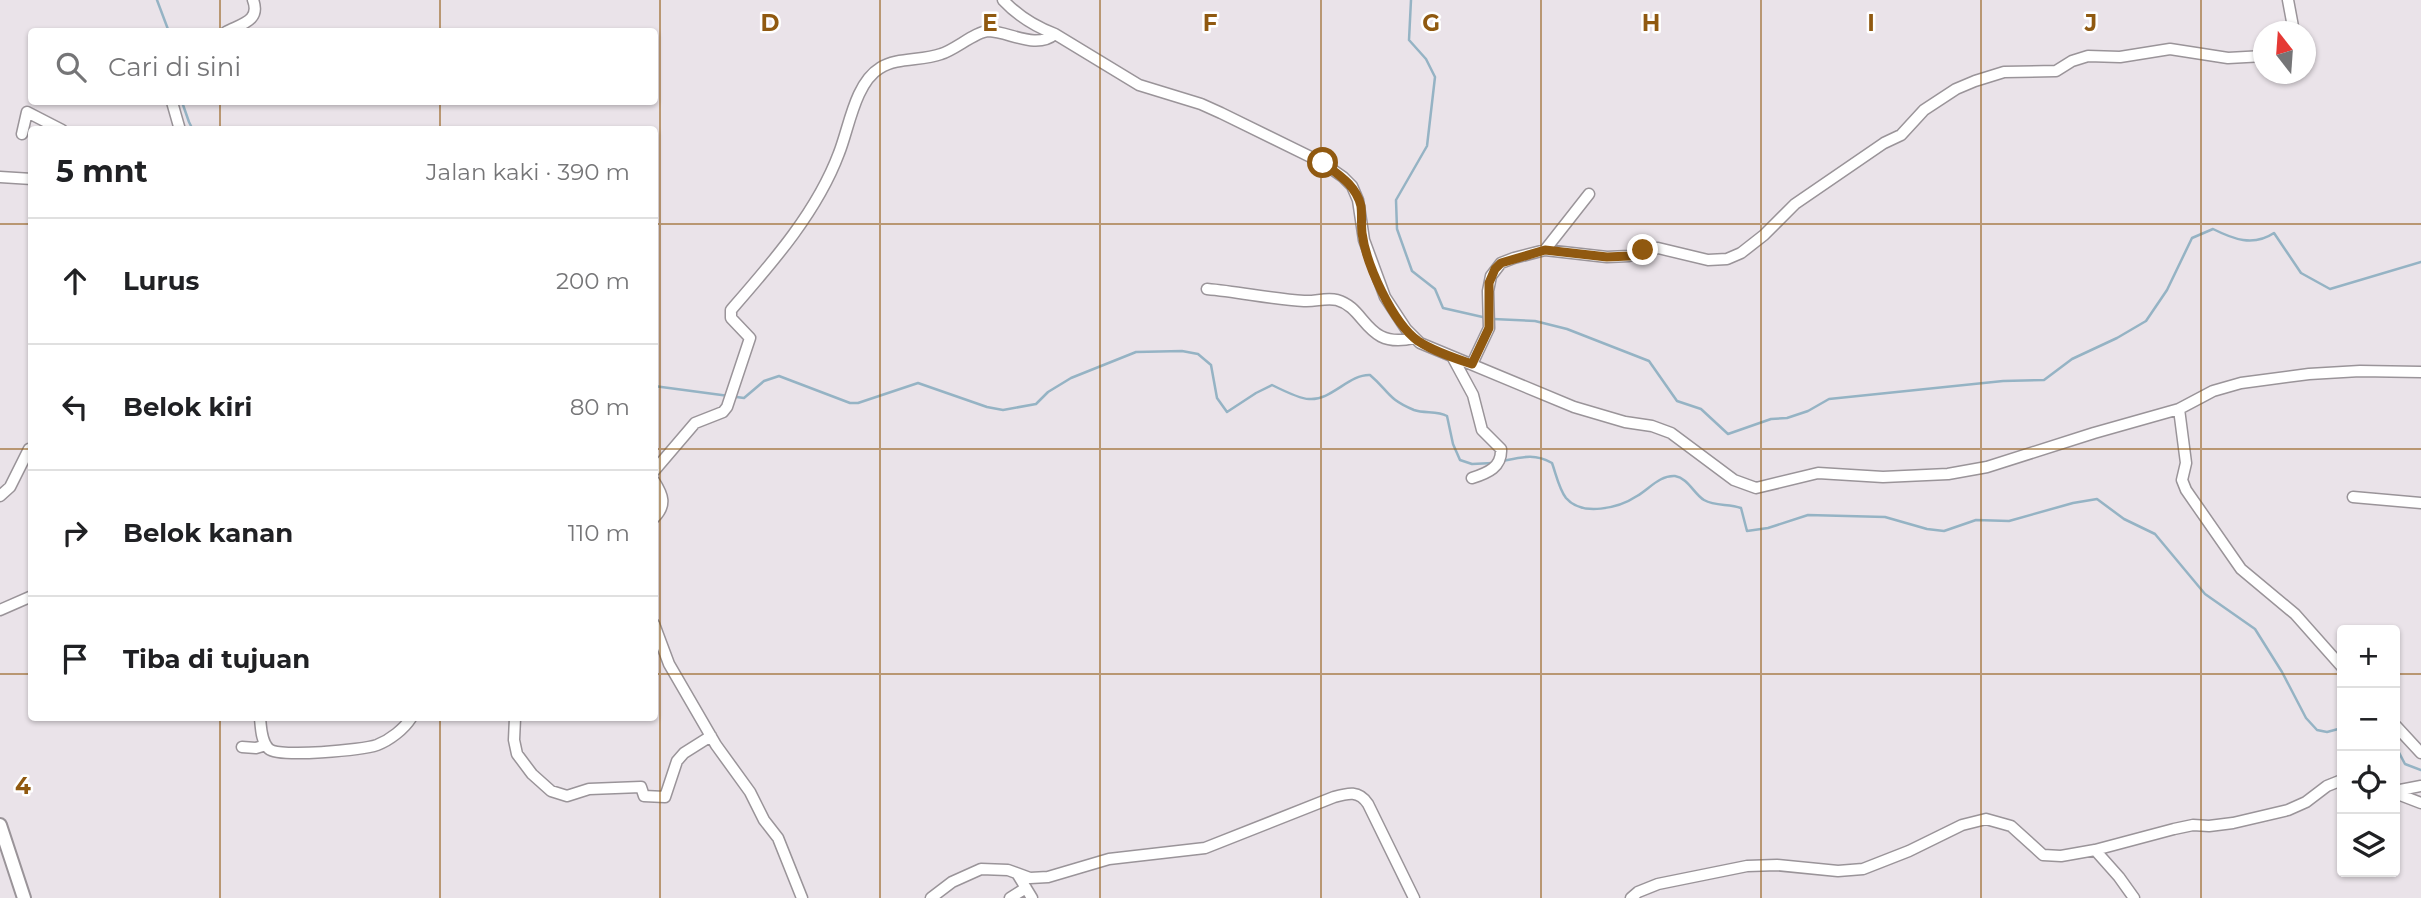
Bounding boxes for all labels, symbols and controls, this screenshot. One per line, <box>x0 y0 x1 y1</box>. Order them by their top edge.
text: D <box>761 9 780 37</box>
text: E <box>982 9 998 37</box>
text: F <box>1203 9 1218 37</box>
text: G <box>1422 9 1440 37</box>
text: H <box>1642 9 1660 37</box>
text: I <box>1867 9 1875 37</box>
text: J <box>2084 9 2097 37</box>
north arrow <box>2253 21 2316 84</box>
search box <box>28 28 658 105</box>
icon: search <box>52 48 90 86</box>
text: Cari di sini <box>108 51 241 83</box>
route start <box>1307 147 1338 178</box>
text: 5 mnt <box>56 153 148 190</box>
text: Jalan kaki · 390 m <box>426 158 630 186</box>
route end <box>1627 234 1658 265</box>
icon: ahead <box>56 262 94 300</box>
text: Lurus <box>123 265 199 297</box>
text: 200 m <box>556 267 630 295</box>
icon: left <box>56 388 94 426</box>
text: Belok kiri <box>123 391 252 423</box>
text: 80 m <box>570 393 630 421</box>
icon: right <box>56 514 94 552</box>
text: Belok kanan <box>123 517 293 549</box>
text: 110 m <box>568 519 630 547</box>
map controls <box>2337 625 2400 877</box>
button: + <box>2337 625 2400 688</box>
icon: arrive <box>56 640 94 678</box>
text: Tiba di tujuan <box>123 643 310 675</box>
button: − <box>2337 688 2400 751</box>
button: locate <box>2337 751 2400 814</box>
text: 4 <box>15 772 31 800</box>
button: layers <box>2337 814 2400 877</box>

